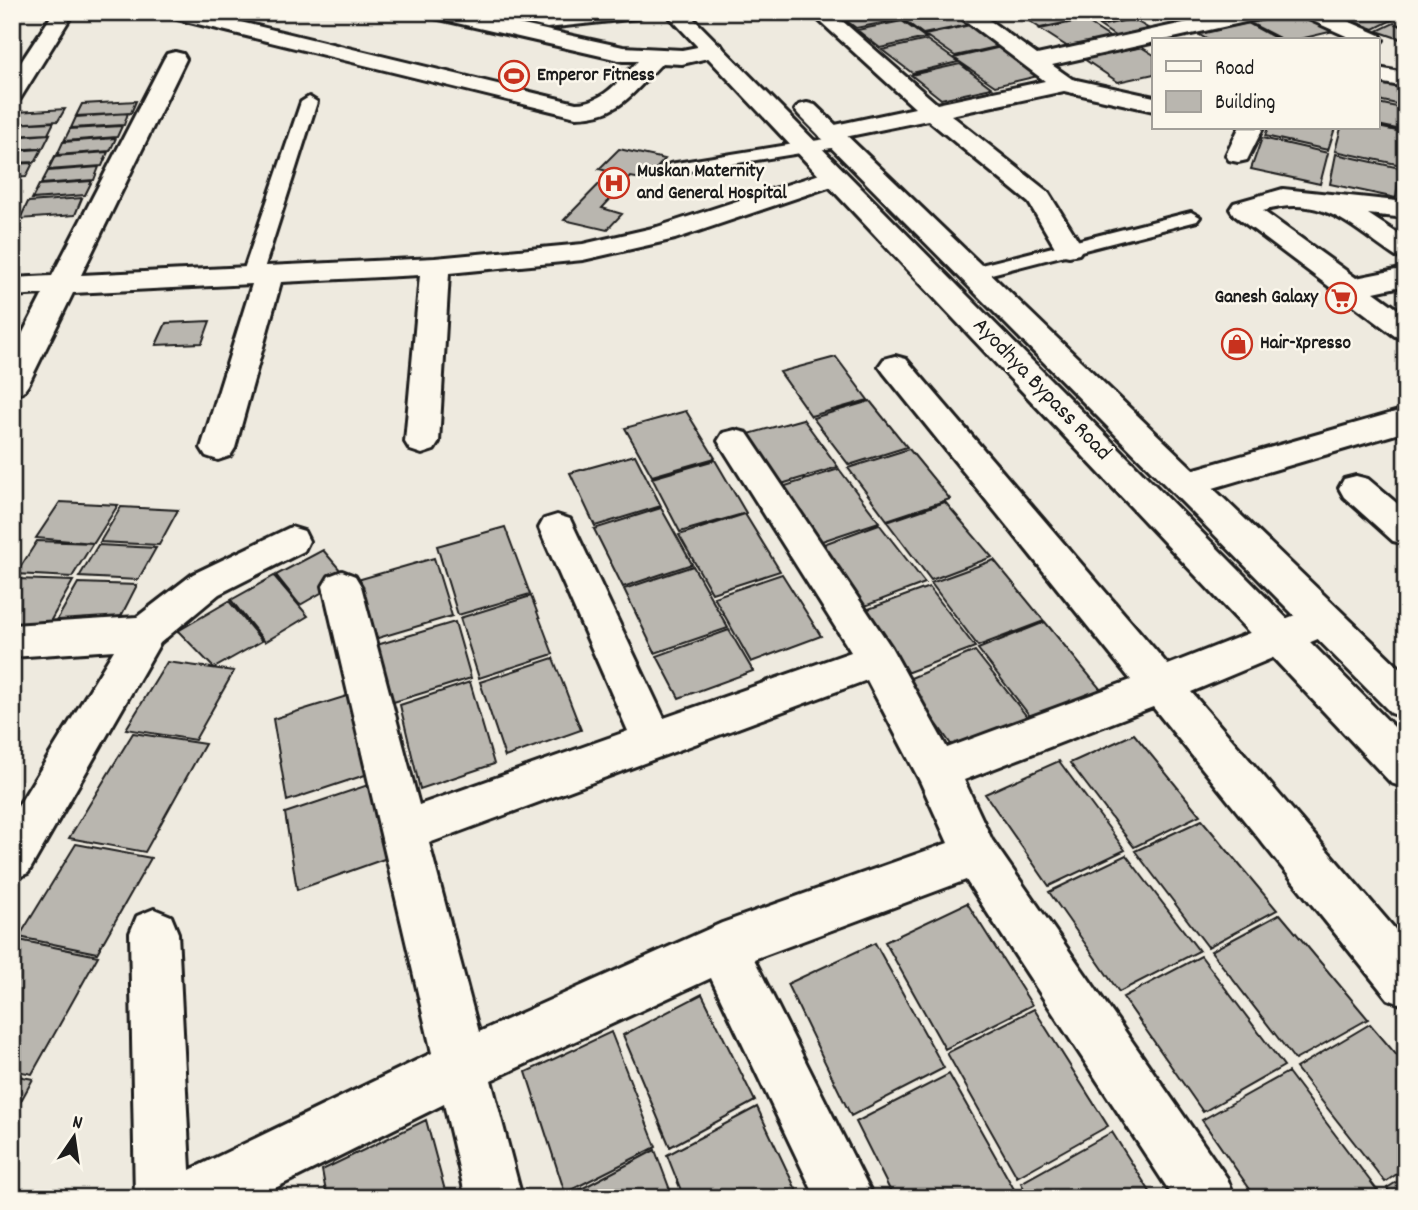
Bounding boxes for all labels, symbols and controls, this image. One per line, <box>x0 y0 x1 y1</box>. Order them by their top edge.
legend <box>1152 38 1380 130</box>
text: Road <box>1215 55 1254 85</box>
sports icon: Emperor Fitness <box>497 59 531 93</box>
place label: Emperor Fitness <box>537 63 655 90</box>
text: Building <box>1215 89 1275 119</box>
place label: Muskan Maternity and General Hospital <box>637 159 787 208</box>
hospital icon: Muskan Maternity and General Hospital <box>597 166 631 200</box>
supermarket icon: Ganesh Galaxy <box>1324 281 1358 315</box>
place label: Ganesh Galaxy <box>1215 285 1319 312</box>
street label: Ayodhya Bypass Road <box>964 311 1118 469</box>
shop icon: Hair-Xpresso <box>1220 327 1254 361</box>
place label: Hair-Xpresso <box>1260 331 1352 358</box>
north arrow <box>38 1102 108 1172</box>
text: N <box>69 1110 85 1138</box>

